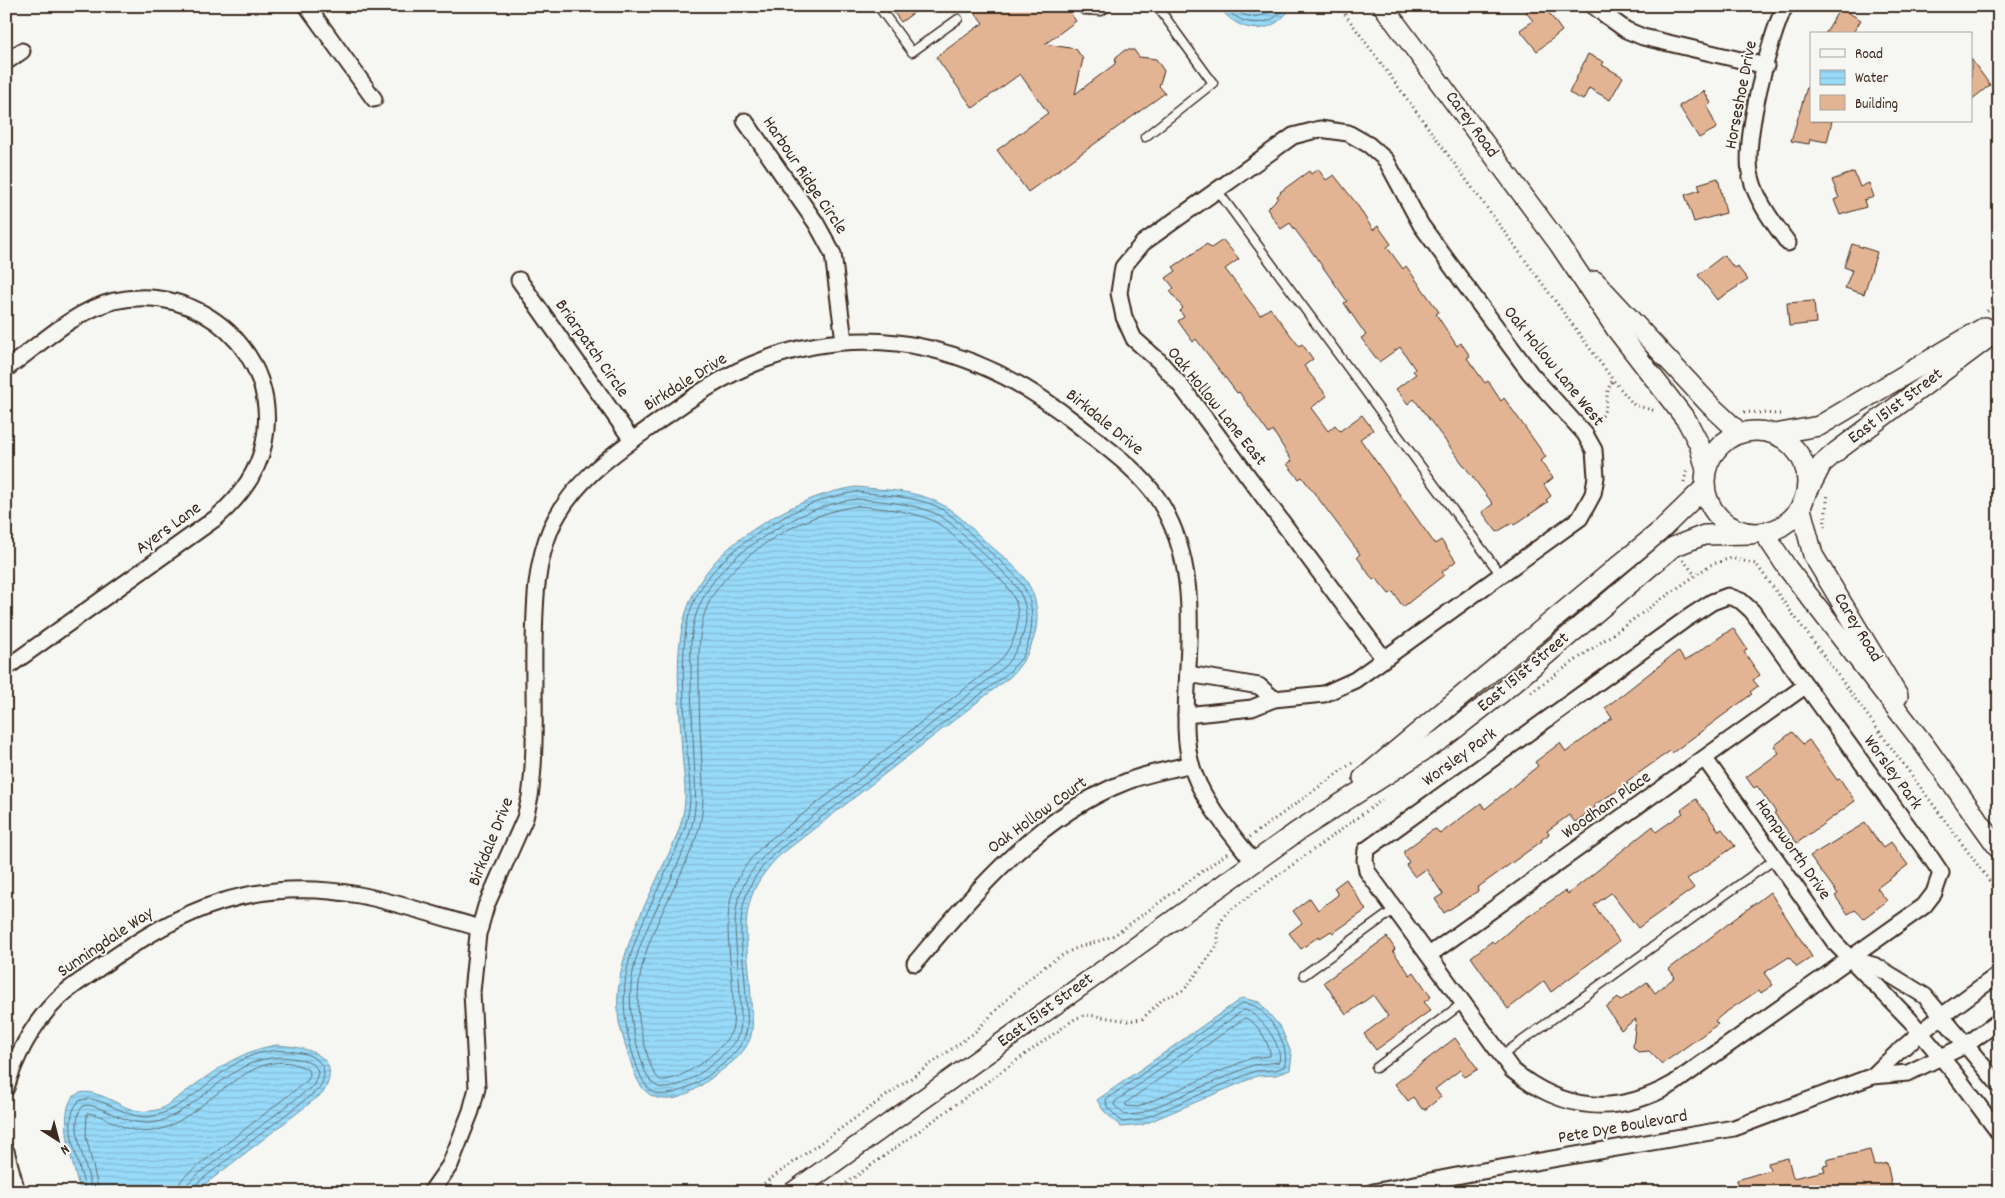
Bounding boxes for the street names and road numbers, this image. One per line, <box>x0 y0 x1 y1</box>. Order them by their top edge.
street label: Horseshoe Drive <box>1719 39 1765 151</box>
street label: Carey Road <box>1438 86 1504 164</box>
street label: Harbour Ridge Circle <box>755 112 853 240</box>
street label: Briarpatch Circle <box>548 295 634 403</box>
street label: Oak Hollow Lane West <box>1497 301 1610 433</box>
street label: Oak Hollow Lane East <box>1160 342 1272 472</box>
street label: Birkdale Drive <box>640 348 732 418</box>
street label: East 151st Street <box>1843 363 1949 451</box>
street label: Birkdale Drive <box>1060 384 1148 462</box>
street label: Ayers Lane <box>131 497 207 561</box>
street label: Carey Road <box>1826 589 1888 667</box>
street label: East 151st Street <box>1473 627 1576 719</box>
street label: Worsley Park <box>1418 722 1502 794</box>
street label: Worsley Park <box>1856 731 1928 815</box>
street label: Woodham Place <box>1557 766 1657 846</box>
street label: Oak Hollow Court <box>983 771 1093 861</box>
street label: Birkdale Drive <box>463 794 521 890</box>
street label: Hampworth Drive <box>1748 794 1836 906</box>
street label: Sunningdale Way <box>53 901 160 984</box>
street label: East 151st Street <box>993 967 1099 1054</box>
street label: Pete Dye Boulevard <box>1556 1104 1690 1152</box>

